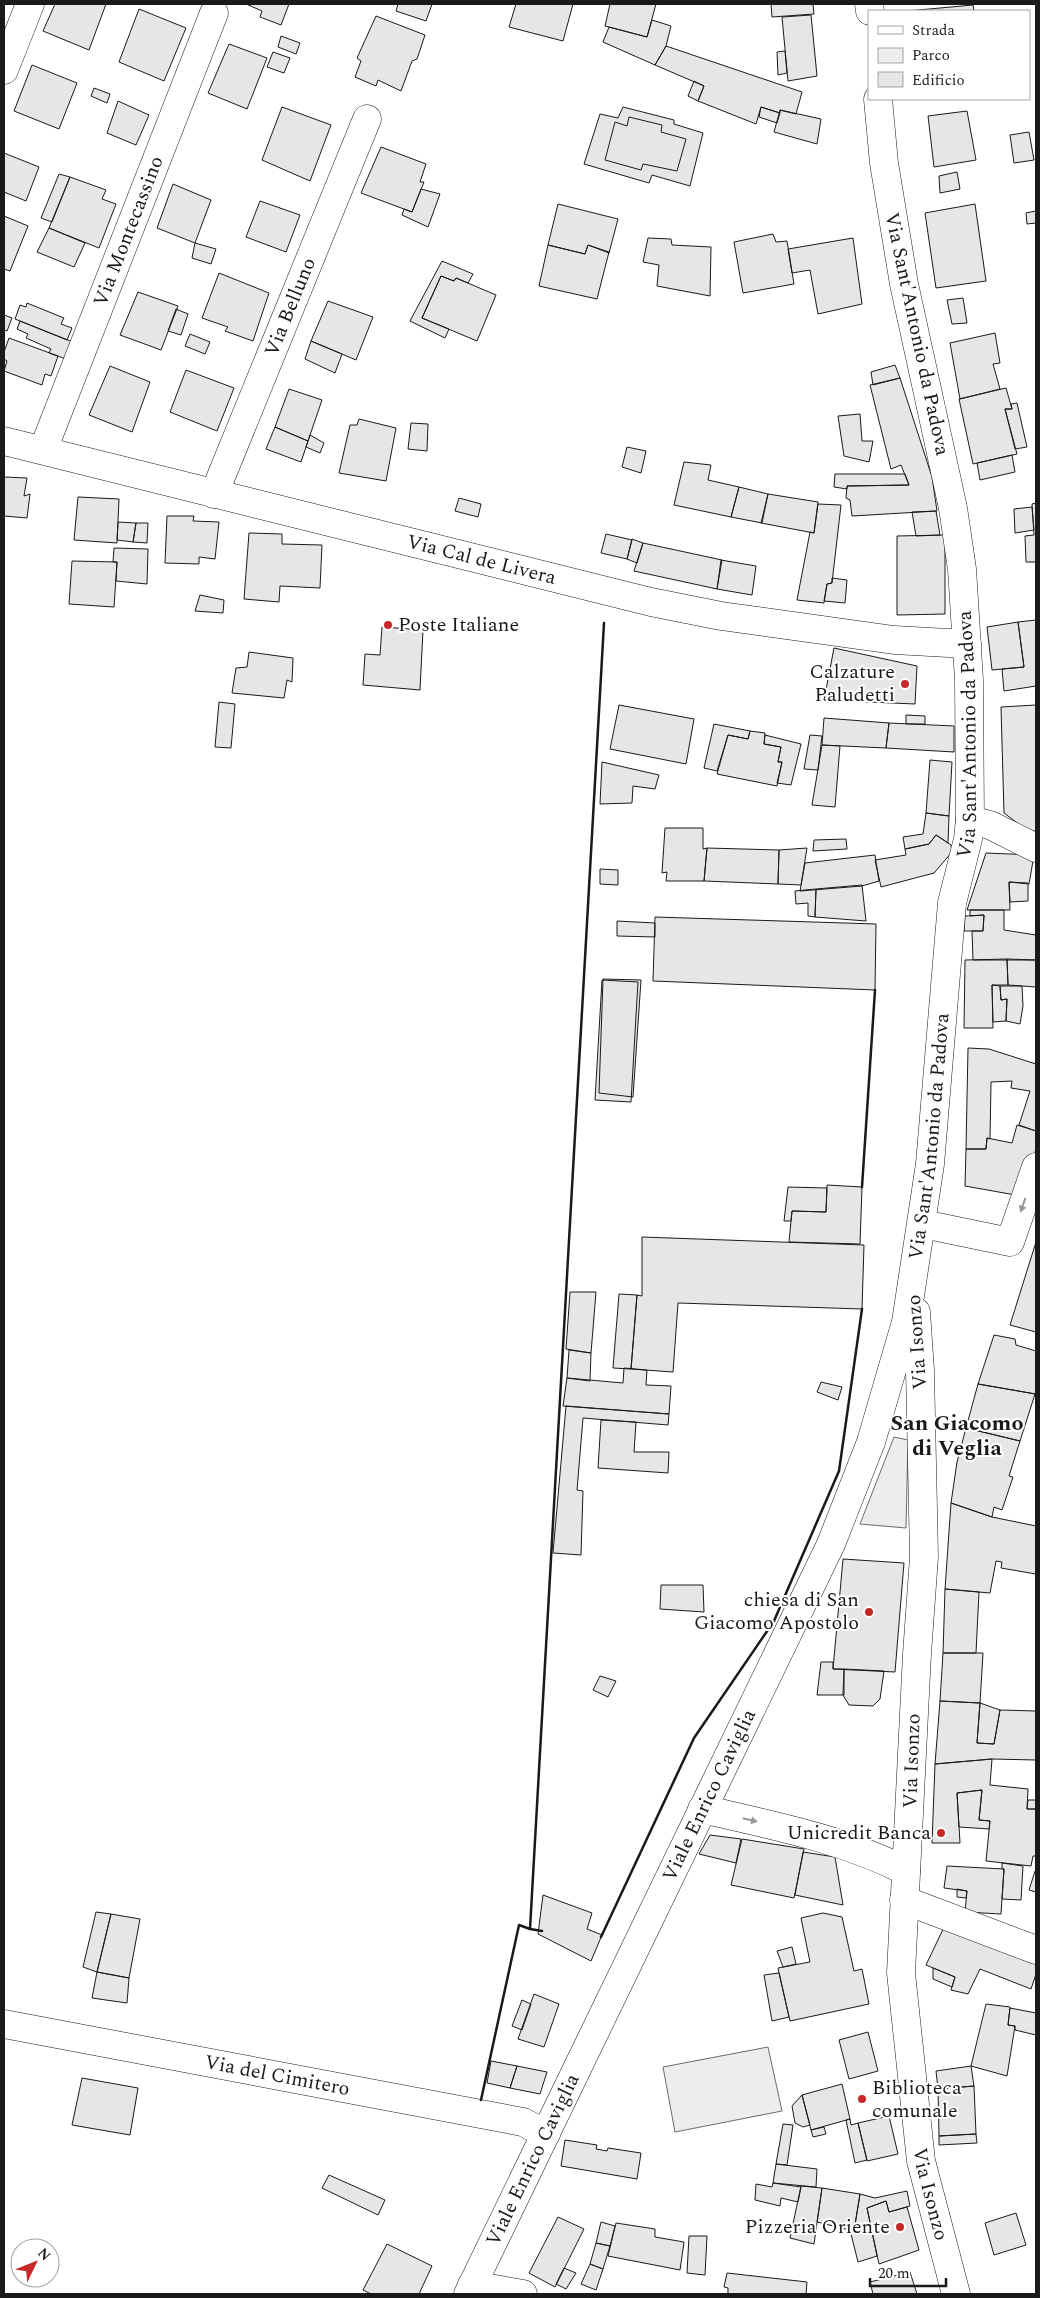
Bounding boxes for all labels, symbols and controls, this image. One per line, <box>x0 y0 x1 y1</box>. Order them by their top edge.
legend <box>868 10 1030 100</box>
text: Strada <box>912 19 955 42</box>
text: Parco <box>912 44 950 67</box>
text: Edificio <box>912 69 965 92</box>
street label: Via Montecassino <box>86 151 172 311</box>
street label: Via Sant'Antonio da Padova <box>877 210 957 459</box>
street label: Via Belluno <box>257 253 324 361</box>
street label: Via Cal de Livera <box>404 527 559 593</box>
place label: Poste Italiane <box>398 610 519 640</box>
street label: Via Sant'Antonio da Padova <box>949 610 985 862</box>
marker: Poste Italiane <box>382 619 394 631</box>
place label: Calzature Paludetti <box>810 657 895 710</box>
marker: Calzature Paludetti <box>899 678 911 690</box>
street label: Via Sant'Antonio da Padova <box>901 1012 958 1262</box>
one-way arrow <box>1019 1197 1026 1212</box>
street label: Via Isonzo <box>899 1294 935 1390</box>
district label: San Giacomo di Veglia <box>891 1407 1023 1465</box>
place label: chiesa di San Giacomo Apostolo <box>694 1585 859 1638</box>
marker: chiesa di San Giacomo Apostolo <box>863 1606 875 1618</box>
street label: Viale Enrico Caviglia <box>655 1704 764 1887</box>
street label: Via Isonzo <box>895 1713 929 1809</box>
one-way arrow <box>742 1816 757 1824</box>
place label: Unicredit Banca <box>787 1818 931 1848</box>
marker: Unicredit Banca <box>935 1827 947 1839</box>
street label: Via del Cimitero <box>202 2047 352 2104</box>
street label: Viale Enrico Caviglia <box>478 2068 588 2251</box>
place label: Biblioteca comunale <box>872 2073 962 2126</box>
marker: Biblioteca comunale <box>856 2093 868 2105</box>
street label: Via Isonzo <box>905 2146 956 2244</box>
place label: Pizzeria Oriente <box>745 2212 890 2242</box>
marker: Pizzeria Oriente <box>894 2221 906 2233</box>
north arrow <box>10 2238 60 2288</box>
text: N <box>33 2243 56 2266</box>
scale bar <box>870 2256 946 2288</box>
text: 20 m <box>878 2262 910 2285</box>

